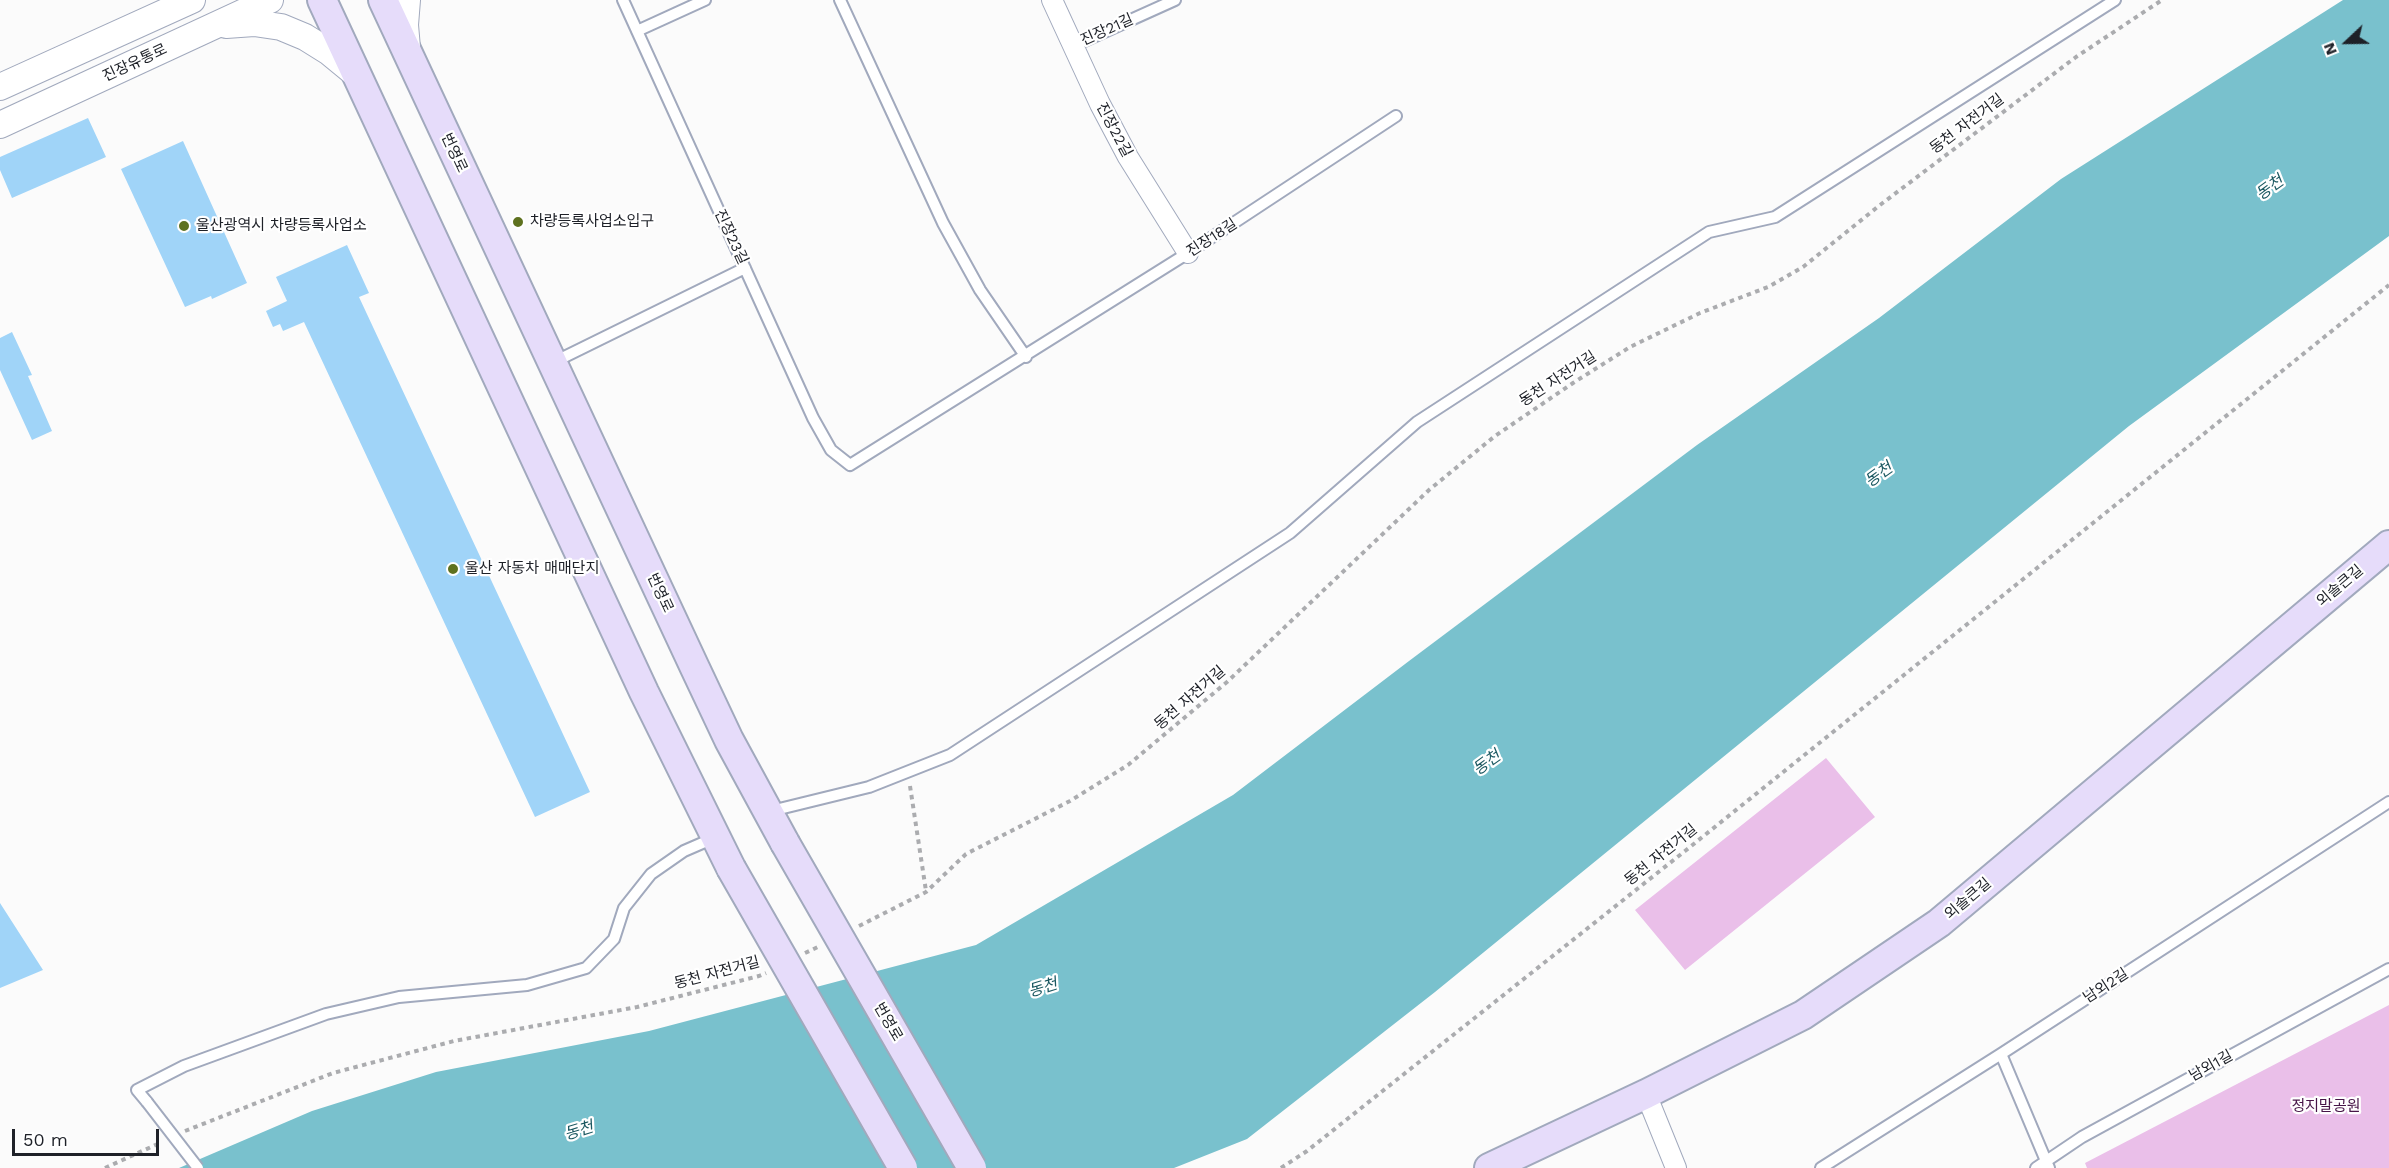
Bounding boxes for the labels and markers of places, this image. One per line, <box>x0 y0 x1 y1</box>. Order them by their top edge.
place label: 차량등록사업소입구 <box>530 213 654 231</box>
marker: 차량등록사업소입구 <box>511 215 525 229</box>
place label: 울산광역시 차량등록사업소 <box>196 217 367 235</box>
marker: 울산광역시 차량등록사업소 <box>177 219 191 233</box>
place label: 울산 자동차 매매단지 <box>465 560 599 578</box>
marker: 울산 자동차 매매단지 <box>446 562 460 576</box>

